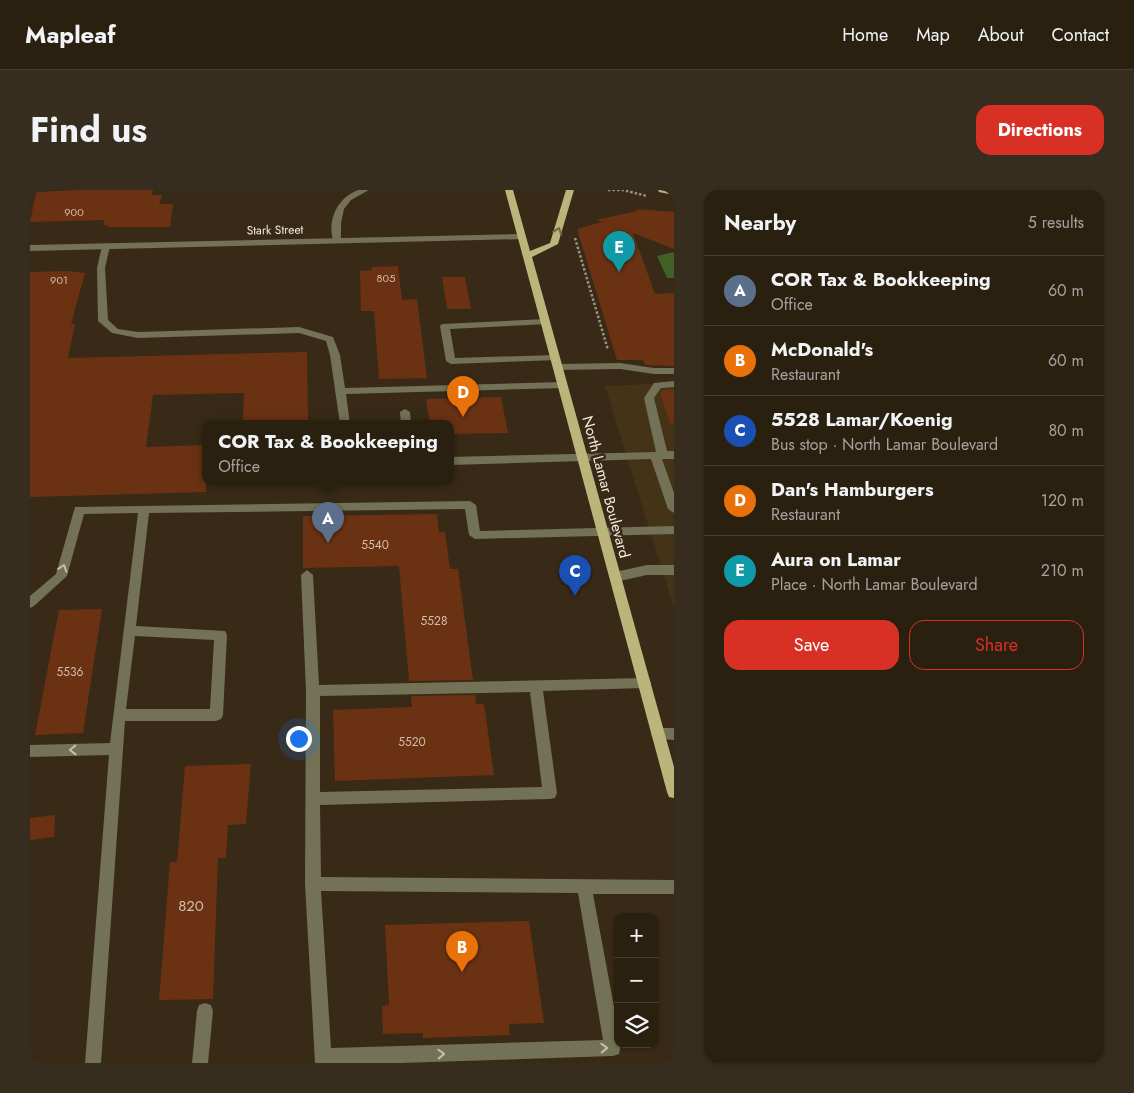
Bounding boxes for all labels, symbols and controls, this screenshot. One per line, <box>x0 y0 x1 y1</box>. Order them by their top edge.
text: Mapleaf <box>25 17 116 52</box>
text: Home <box>842 22 888 48</box>
text: Map <box>916 22 950 48</box>
text: About <box>978 22 1023 48</box>
text: Contact <box>1051 22 1109 48</box>
text: Find us <box>30 105 147 155</box>
button: Directions <box>976 105 1104 155</box>
house number: 900 <box>64 204 84 220</box>
text: Nearby <box>724 208 796 238</box>
text: 5 results <box>1028 211 1084 234</box>
street label: Stark Street <box>246 221 304 239</box>
one-way arrow <box>553 227 563 236</box>
pin: E <box>603 231 635 272</box>
text: COR Tax & Bookkeeping <box>771 266 991 293</box>
house number: 805 <box>377 270 395 286</box>
house number: 901 <box>50 272 68 288</box>
text: A <box>734 279 746 302</box>
text: 60 m <box>1048 279 1084 302</box>
text: Office <box>771 293 813 316</box>
text: McDonald's <box>771 336 873 363</box>
text: B <box>735 349 745 372</box>
text: 60 m <box>1048 349 1084 372</box>
text: Restaurant <box>771 363 840 386</box>
pin: D <box>447 376 479 417</box>
text: 5528 Lamar/Koenig <box>771 406 952 433</box>
street label: North Lamar Boulevard <box>576 413 636 561</box>
text: C <box>734 419 746 442</box>
text: 80 m <box>1048 419 1084 442</box>
popup <box>202 420 454 485</box>
text: COR Tax & Bookkeeping <box>218 428 438 455</box>
text: Bus stop · North Lamar Boulevard <box>771 433 998 456</box>
text: Office <box>218 455 260 478</box>
text: Dan's Hamburgers <box>771 476 934 503</box>
text: D <box>734 489 746 512</box>
text: 120 m <box>1041 489 1084 512</box>
pin: A <box>312 502 344 543</box>
text: Restaurant <box>771 503 840 526</box>
house number: 5540 <box>361 536 389 554</box>
text: Aura on Lamar <box>771 546 901 573</box>
pin: C <box>559 555 591 596</box>
text: E <box>735 559 745 582</box>
text: 210 m <box>1041 559 1084 582</box>
one-way arrow <box>57 564 67 573</box>
text: Place · North Lamar Boulevard <box>771 573 978 596</box>
house number: 5528 <box>421 612 447 630</box>
button: Save <box>724 620 899 670</box>
button: Share <box>909 620 1084 670</box>
house number: 5536 <box>56 663 84 681</box>
your location <box>286 726 312 752</box>
house number: 5520 <box>398 733 426 751</box>
one-way arrow <box>69 745 77 755</box>
house number: 820 <box>178 895 204 917</box>
map controls <box>614 913 659 1048</box>
button: + <box>614 913 659 958</box>
pin: B <box>446 931 478 972</box>
button: − <box>614 958 659 1003</box>
button: layers <box>614 1003 659 1048</box>
one-way arrow <box>600 1043 608 1054</box>
one-way arrow <box>438 1049 446 1059</box>

